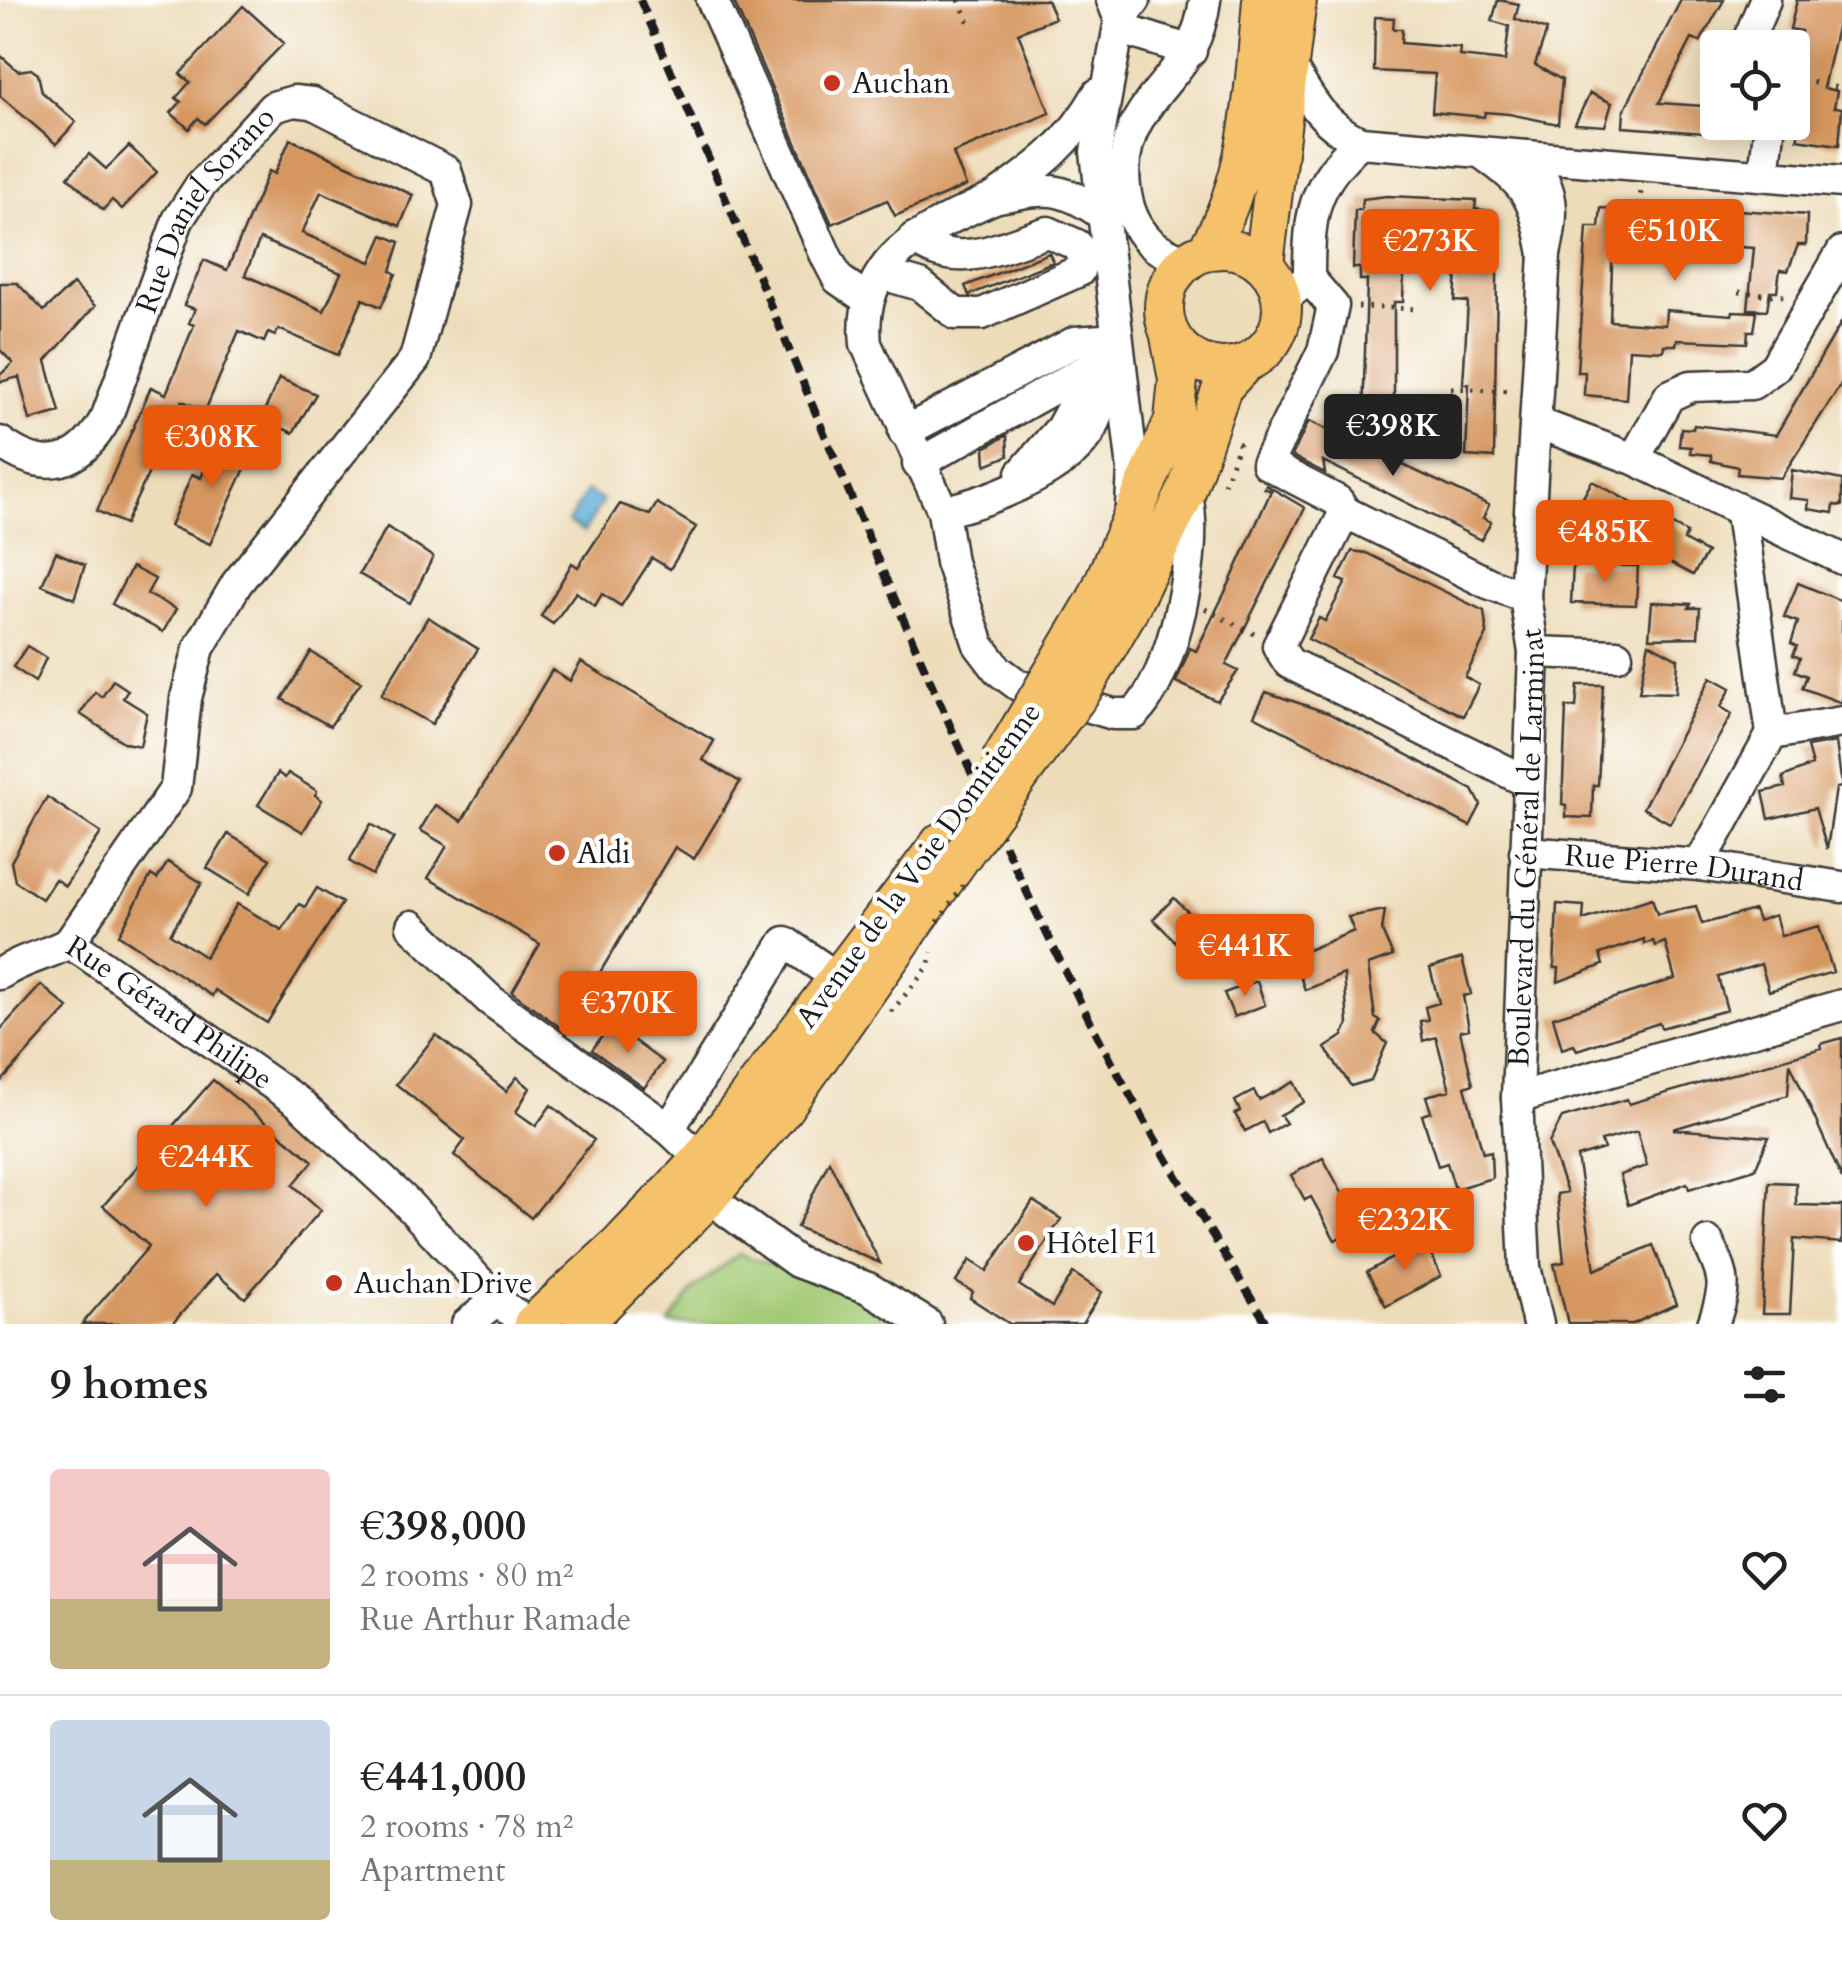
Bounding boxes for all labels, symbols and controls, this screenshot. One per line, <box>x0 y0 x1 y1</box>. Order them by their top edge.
map controls <box>1700 30 1810 140</box>
button: locate <box>1700 30 1810 140</box>
place label: Auchan <box>852 63 950 104</box>
marker: Auchan <box>821 72 843 94</box>
street label: Rue Daniel Sorano <box>126 98 284 319</box>
pin: €510K <box>1605 199 1745 284</box>
pin: €273K <box>1360 209 1500 294</box>
text: €510K <box>1628 209 1722 253</box>
text: €273K <box>1383 219 1477 263</box>
pin: €398K <box>1323 394 1463 479</box>
text: €398K <box>1346 404 1440 448</box>
pin: €308K <box>142 405 282 490</box>
text: €308K <box>165 415 259 459</box>
pin: €485K <box>1535 500 1675 585</box>
text: €485K <box>1558 510 1652 554</box>
street label: Boulevard du Général de Larminat <box>1498 625 1555 1068</box>
street label: Avenue de la Voie Domitienne <box>786 694 1051 1037</box>
place label: Aldi <box>577 833 630 874</box>
street label: Rue Pierre Durand <box>1563 835 1806 902</box>
marker: Aldi <box>546 842 568 864</box>
pin: €441K <box>1175 914 1315 999</box>
text: €441K <box>1198 924 1292 968</box>
street label: Rue Gérard Philipe <box>58 926 281 1099</box>
pin: €370K <box>558 971 698 1056</box>
text: €370K <box>581 981 675 1025</box>
pin: €244K <box>136 1125 276 1210</box>
text: €244K <box>159 1135 253 1179</box>
pin: €232K <box>1335 1188 1475 1273</box>
text: €232K <box>1358 1198 1452 1242</box>
place label: Hôtel F1 <box>1046 1223 1159 1264</box>
marker: Hôtel F1 <box>1015 1232 1037 1254</box>
place label: Auchan Drive <box>354 1263 533 1304</box>
marker: Auchan Drive <box>323 1272 345 1294</box>
text: 9 homes <box>50 1356 208 1413</box>
icon: filters <box>1737 1357 1792 1412</box>
text: €398,000 <box>360 1497 526 1554</box>
icon: home <box>130 1509 250 1629</box>
icon: heart <box>1737 1542 1792 1597</box>
text: 2 rooms · 80 m² <box>360 1554 573 1598</box>
text: Rue Arthur Ramade <box>360 1598 631 1642</box>
text: €441,000 <box>360 1748 526 1805</box>
icon: home <box>130 1760 250 1880</box>
icon: heart <box>1737 1793 1792 1848</box>
text: 2 rooms · 78 m² <box>360 1805 573 1849</box>
text: Apartment <box>360 1849 505 1893</box>

